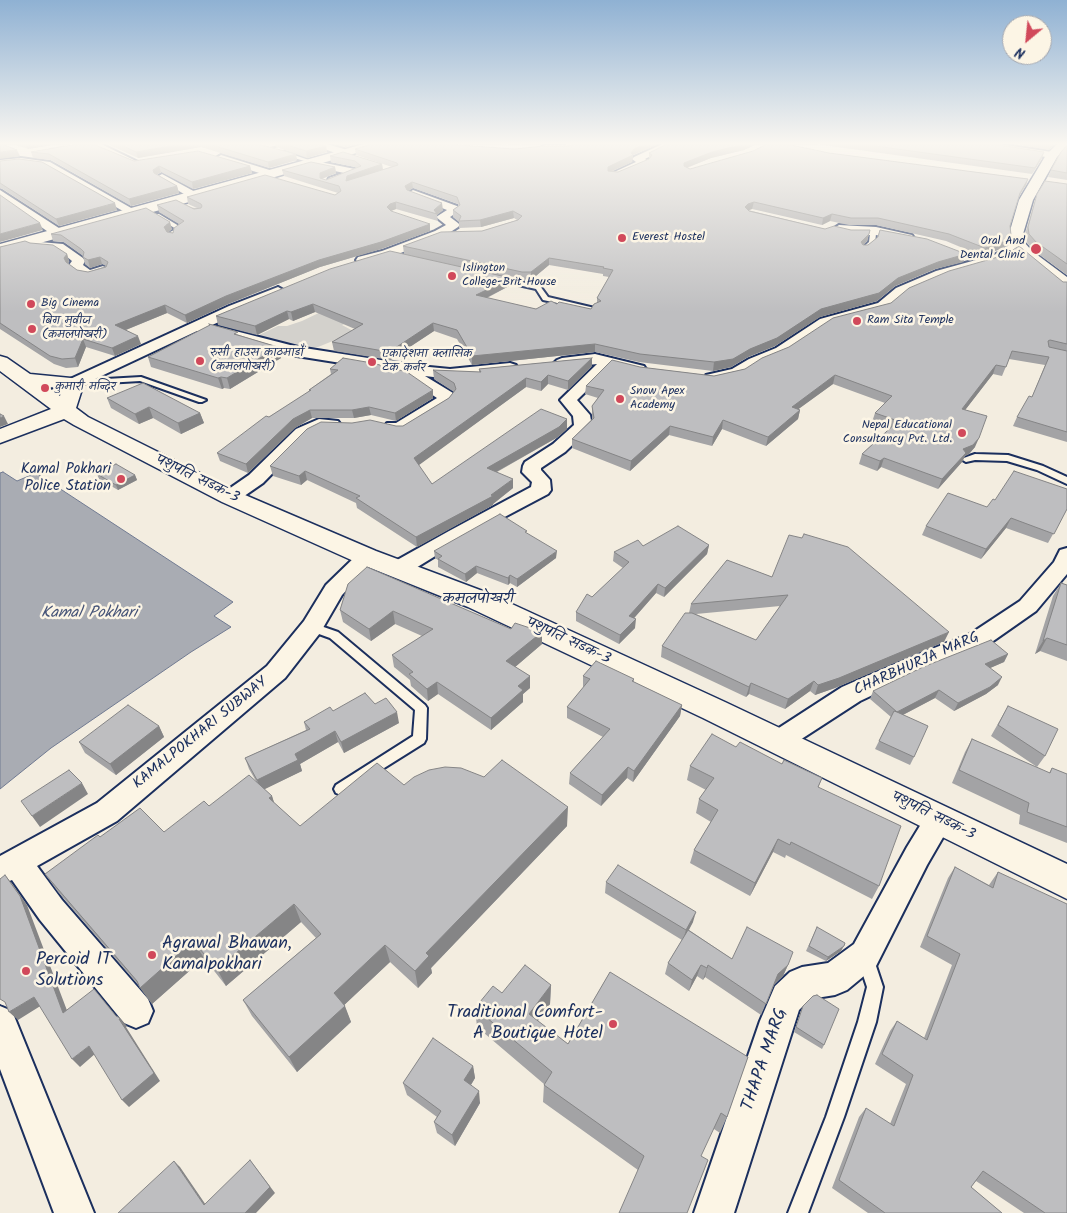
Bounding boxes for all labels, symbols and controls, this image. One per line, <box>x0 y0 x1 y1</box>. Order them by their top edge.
north arrow <box>1002 15 1052 65</box>
text: N <box>1011 41 1029 64</box>
place label: Everest Hostel <box>632 231 705 245</box>
marker: Everest Hostel <box>616 232 628 244</box>
place label: Oral And Dental Clinic <box>960 235 1025 263</box>
marker: Oral And Dental Clinic <box>1029 242 1043 256</box>
place label: Islington College-Brit House <box>462 262 556 290</box>
marker: Islington College-Brit House <box>446 270 458 282</box>
place label: Big Cinema <box>41 297 99 311</box>
marker: Big Cinema <box>25 298 37 310</box>
place label: Ram Sita Temple <box>867 314 954 328</box>
place label: बिग मुवीज (कमलपोखरी) <box>42 315 107 343</box>
marker: Ram Sita Temple <box>851 315 863 327</box>
marker: बिग मुवीज (कमलपोखरी) <box>26 323 38 335</box>
place label: रुसी हाउस काठमाडौं (कमलपोखरी) <box>210 347 304 375</box>
place label: एकादेशमा क्लासिक टेक कर्नर <box>382 348 472 376</box>
marker: रुसी हाउस काठमाडौं (कमलपोखरी) <box>194 355 206 367</box>
marker: एकादेशमा क्लासिक टेक कर्नर <box>366 356 378 368</box>
place label: कुमारी मन्दिर <box>55 381 116 395</box>
marker: कुमारी मन्दिर <box>39 382 51 394</box>
place label: Snow Apex Academy <box>630 385 685 413</box>
marker: Snow Apex Academy <box>614 393 626 405</box>
place label: Nepal Educational Consultancy Pvt. Ltd. <box>843 419 952 447</box>
marker: Nepal Educational Consultancy Pvt. Ltd. <box>956 427 968 439</box>
street label: पशुपति सडक-3 <box>152 452 242 508</box>
place label: Kamal Pokhari Police Station <box>21 461 111 496</box>
marker: Kamal Pokhari Police Station <box>115 473 127 485</box>
district label: कमलपोखरी <box>442 590 514 610</box>
water label: Kamal Pokhari <box>41 604 137 624</box>
street label: पशुपति सडक-3 <box>523 615 613 669</box>
street label: CHARBHURJA MARG <box>852 629 982 701</box>
street label: KAMALPOKHARI SUBWAY <box>130 674 272 794</box>
street label: पशुपति सडक-3 <box>888 789 978 845</box>
place label: Agrawal Bhawan, Kamalpokhari <box>162 934 292 976</box>
marker: Agrawal Bhawan, Kamalpokhari <box>146 949 158 961</box>
place label: Percoid IT Solutions <box>36 950 112 992</box>
marker: Percoid IT Solutions <box>20 965 32 977</box>
place label: Traditional Comfort- A Boutique Hotel <box>447 1003 603 1046</box>
street label: THAPA MARG <box>738 1006 794 1114</box>
marker: Traditional Comfort- A Boutique Hotel <box>607 1018 619 1030</box>

